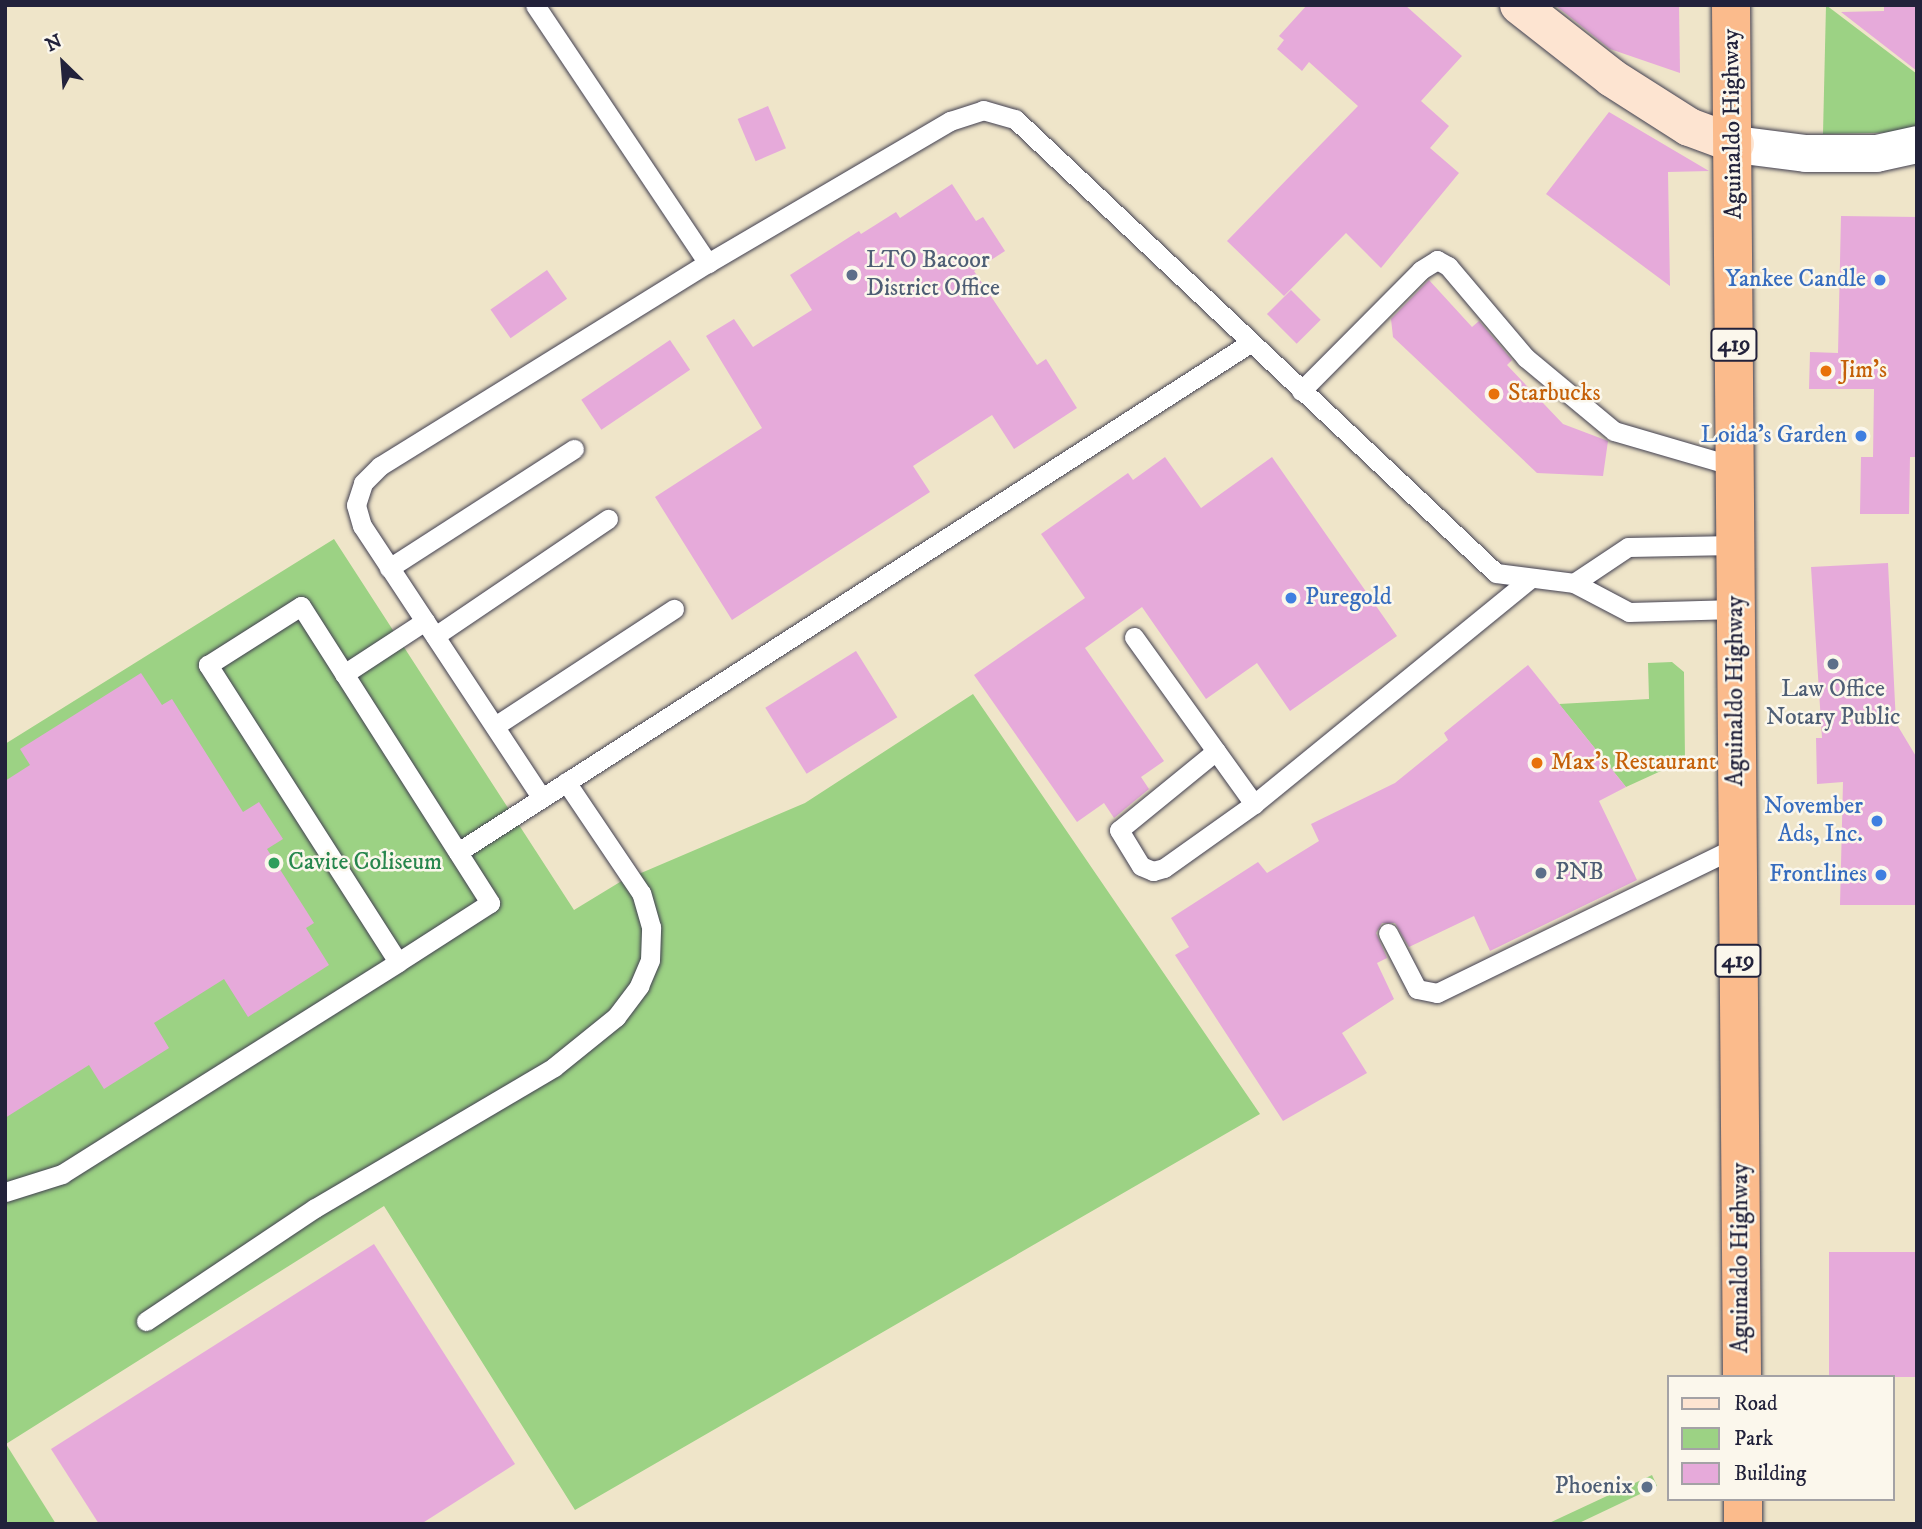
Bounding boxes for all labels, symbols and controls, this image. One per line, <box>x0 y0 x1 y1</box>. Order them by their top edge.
north arrow <box>28 28 98 98</box>
street label: Aguinaldo Highway <box>1717 28 1749 220</box>
text: N <box>42 30 66 57</box>
place label: LTO Bacoor District Office <box>866 247 1000 303</box>
place label: Yankee Candle <box>1725 266 1866 294</box>
marker: LTO Bacoor District Office <box>844 267 860 283</box>
marker: Yankee Candle <box>1872 272 1888 288</box>
road number: 419 <box>1710 326 1758 364</box>
place label: Jim's <box>1840 357 1887 385</box>
marker: Jim's <box>1818 363 1834 379</box>
place label: Starbucks <box>1508 380 1600 408</box>
marker: Starbucks <box>1486 386 1502 402</box>
place label: Loida's Garden <box>1701 422 1847 450</box>
marker: Loida's Garden <box>1853 428 1869 444</box>
place label: Puregold <box>1305 584 1392 612</box>
marker: Puregold <box>1283 590 1299 606</box>
street label: Aguinaldo Highway <box>1722 596 1750 786</box>
marker: Law Office Notary Public <box>1825 656 1841 672</box>
place label: Law Office Notary Public <box>1766 676 1900 732</box>
place label: Max's Restaurant <box>1551 749 1716 777</box>
marker: Max's Restaurant <box>1529 755 1545 771</box>
place label: November Ads, Inc. <box>1764 793 1863 849</box>
marker: November Ads, Inc. <box>1869 813 1885 829</box>
place label: Cavite Coliseum <box>288 849 442 877</box>
marker: Cavite Coliseum <box>266 855 282 871</box>
place label: PNB <box>1555 859 1604 887</box>
place label: Frontlines <box>1769 861 1867 889</box>
marker: PNB <box>1533 865 1549 881</box>
marker: Frontlines <box>1873 867 1889 883</box>
road number: 419 <box>1714 942 1762 980</box>
street label: Aguinaldo Highway <box>1727 1163 1755 1353</box>
legend <box>1666 1375 1894 1501</box>
text: Road <box>1734 1391 1778 1417</box>
text: Park <box>1734 1426 1773 1452</box>
text: Building <box>1734 1461 1806 1487</box>
place label: Phoenix <box>1554 1473 1633 1501</box>
marker: Phoenix <box>1639 1479 1655 1495</box>

